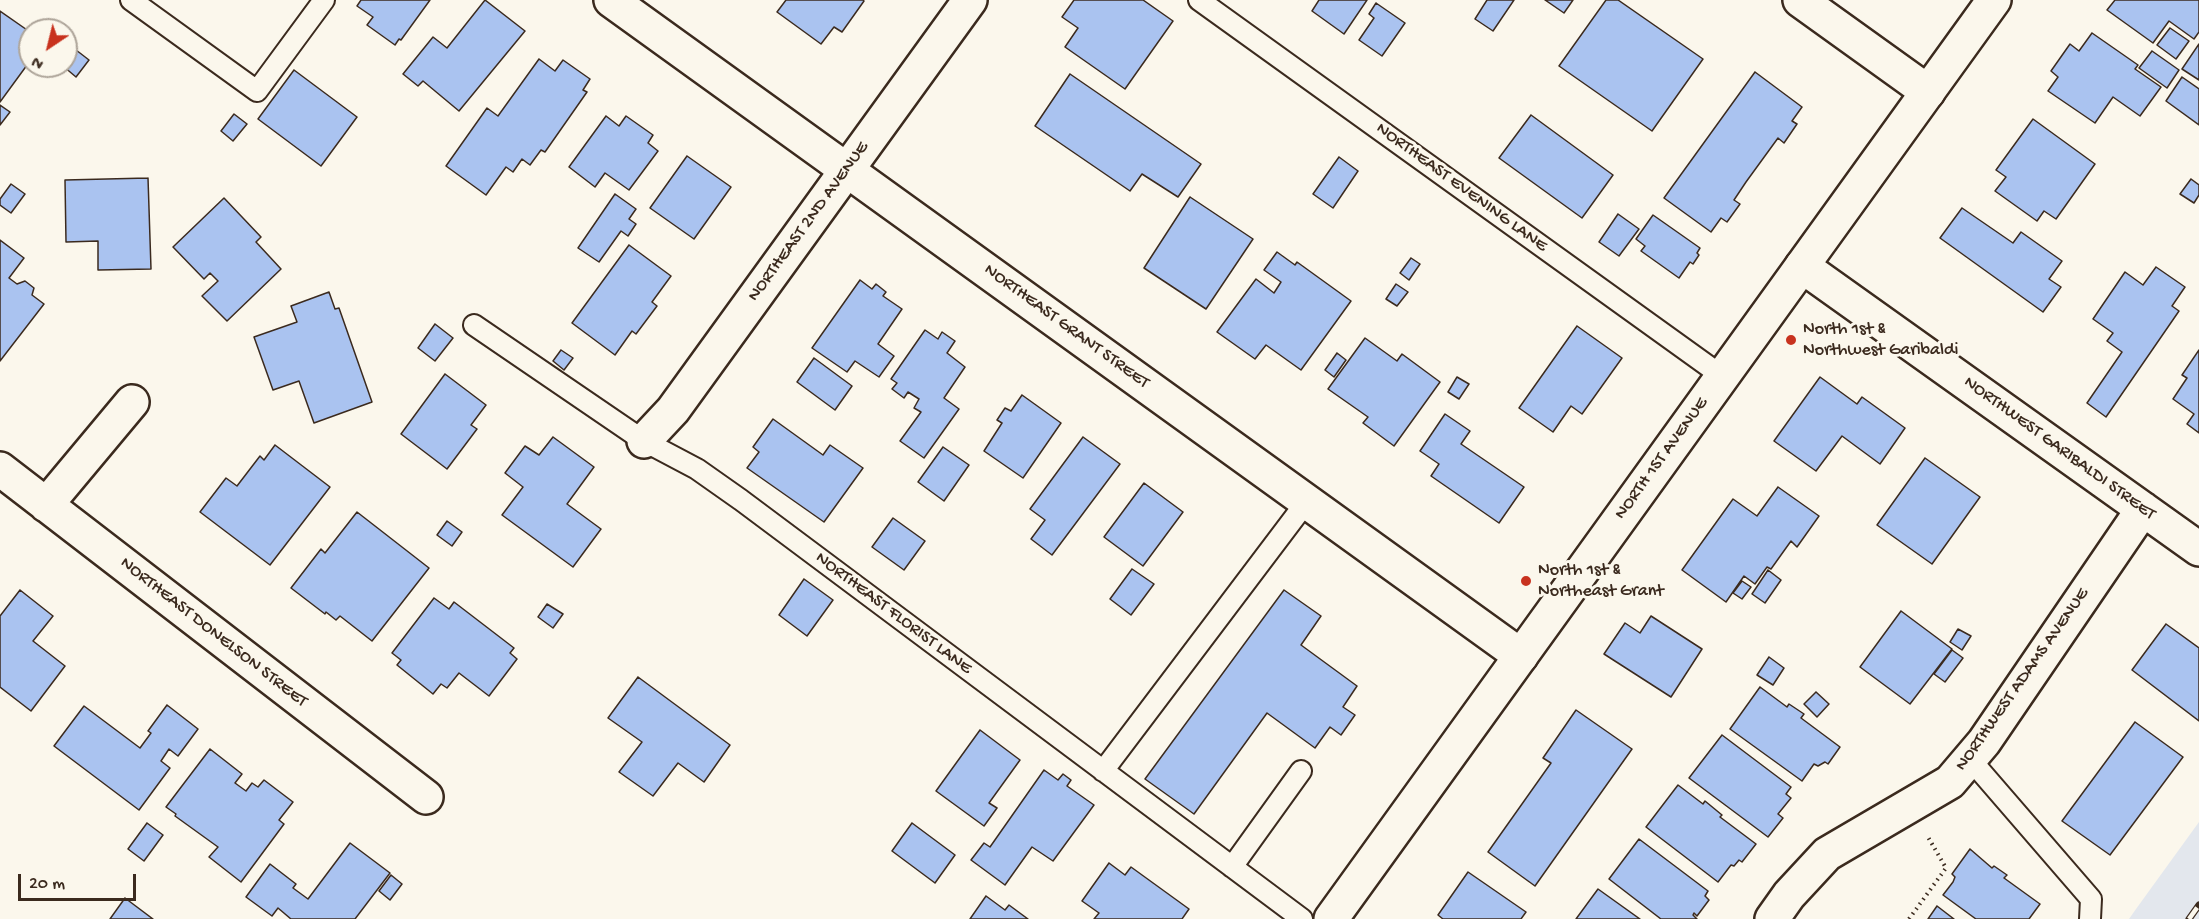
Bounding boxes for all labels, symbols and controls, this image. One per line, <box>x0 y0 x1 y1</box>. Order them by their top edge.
north arrow <box>18 18 78 78</box>
text: N <box>29 51 48 72</box>
street label: NORTHEAST EVENING LANE <box>1371 119 1551 257</box>
street label: NORTHEAST 2ND AVENUE <box>744 138 874 306</box>
street label: NORTHEAST GRANT STREET <box>979 260 1153 394</box>
place label: North 1st & Northwest Garibaldi <box>1803 319 1958 362</box>
marker: North 1st & Northwest Garibaldi <box>1784 333 1798 347</box>
street label: NORTHWEST GARIBALDI STREET <box>1959 372 2159 526</box>
street label: NORTH 1ST AVENUE <box>1611 394 1713 524</box>
street label: NORTHEAST FLORIST LANE <box>810 548 976 680</box>
street label: NORTHEAST DONELSON STREET <box>115 553 311 713</box>
place label: North 1st & Northeast Grant <box>1538 560 1664 602</box>
marker: North 1st & Northeast Grant <box>1519 574 1533 588</box>
street label: NORTHWEST ADAMS AVENUE <box>1951 584 2095 776</box>
scale bar <box>21 862 140 900</box>
text: 20 m <box>29 874 65 895</box>

